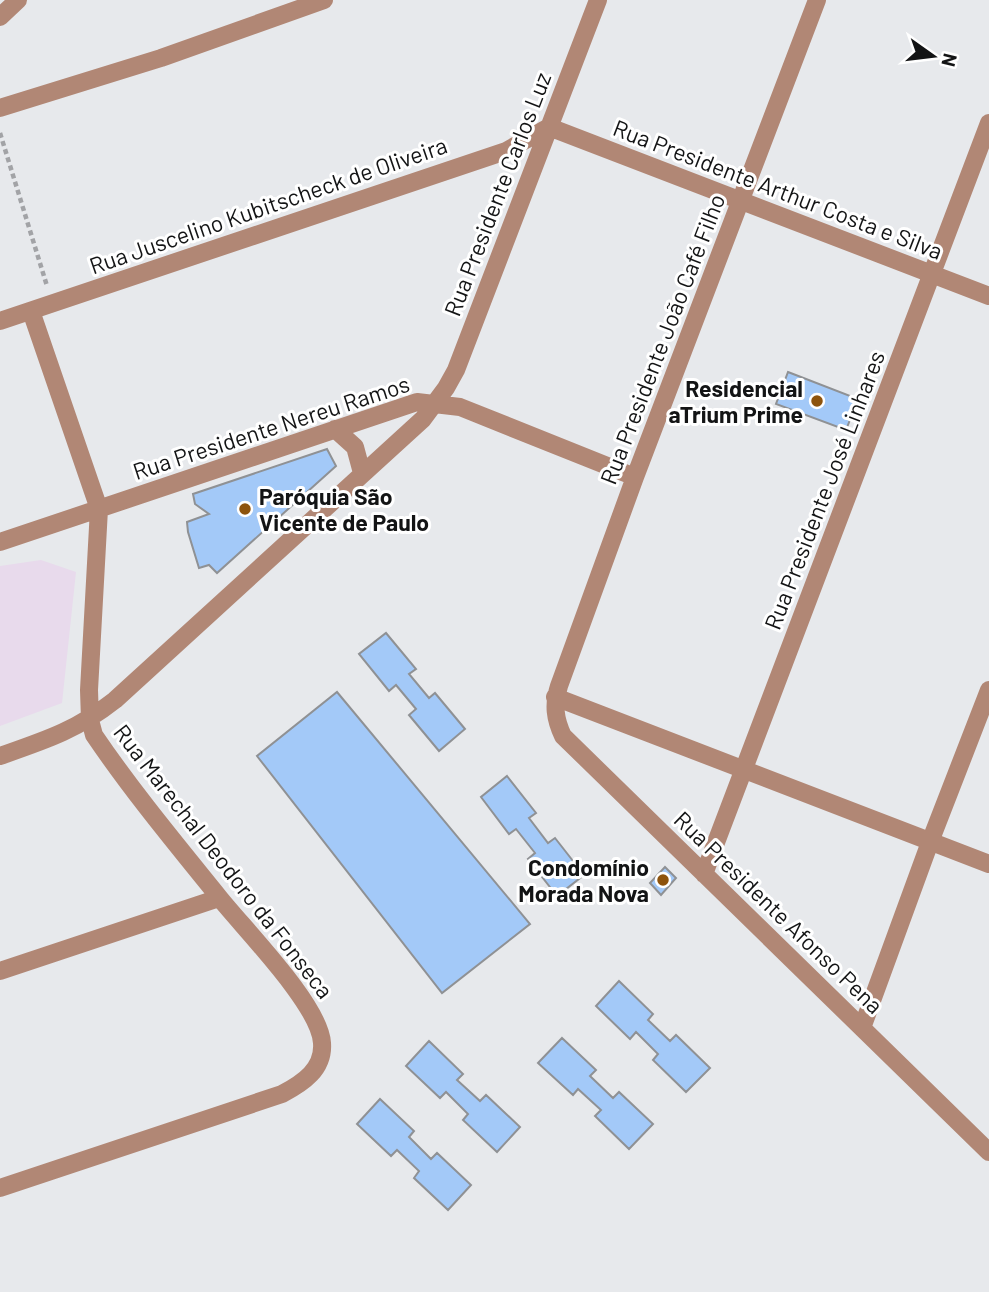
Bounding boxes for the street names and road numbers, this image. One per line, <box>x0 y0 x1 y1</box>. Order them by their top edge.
street label: Rua Presidente Carlos Luz <box>438 68 556 320</box>
street label: Rua Presidente Arthur Costa e Silva <box>609 113 947 265</box>
street label: Rua Juscelino Kubitscheck de Oliveira <box>85 130 451 280</box>
street label: Rua Presidente João Café Filho <box>594 190 730 488</box>
street label: Rua Presidente José Linhares <box>758 347 890 633</box>
street label: Rua Presidente Nereu Ramos <box>129 369 413 485</box>
street label: Rua Marechal Deodoro da Fonseca <box>108 718 340 1004</box>
street label: Rua Presidente Afonso Pena <box>669 805 889 1019</box>

